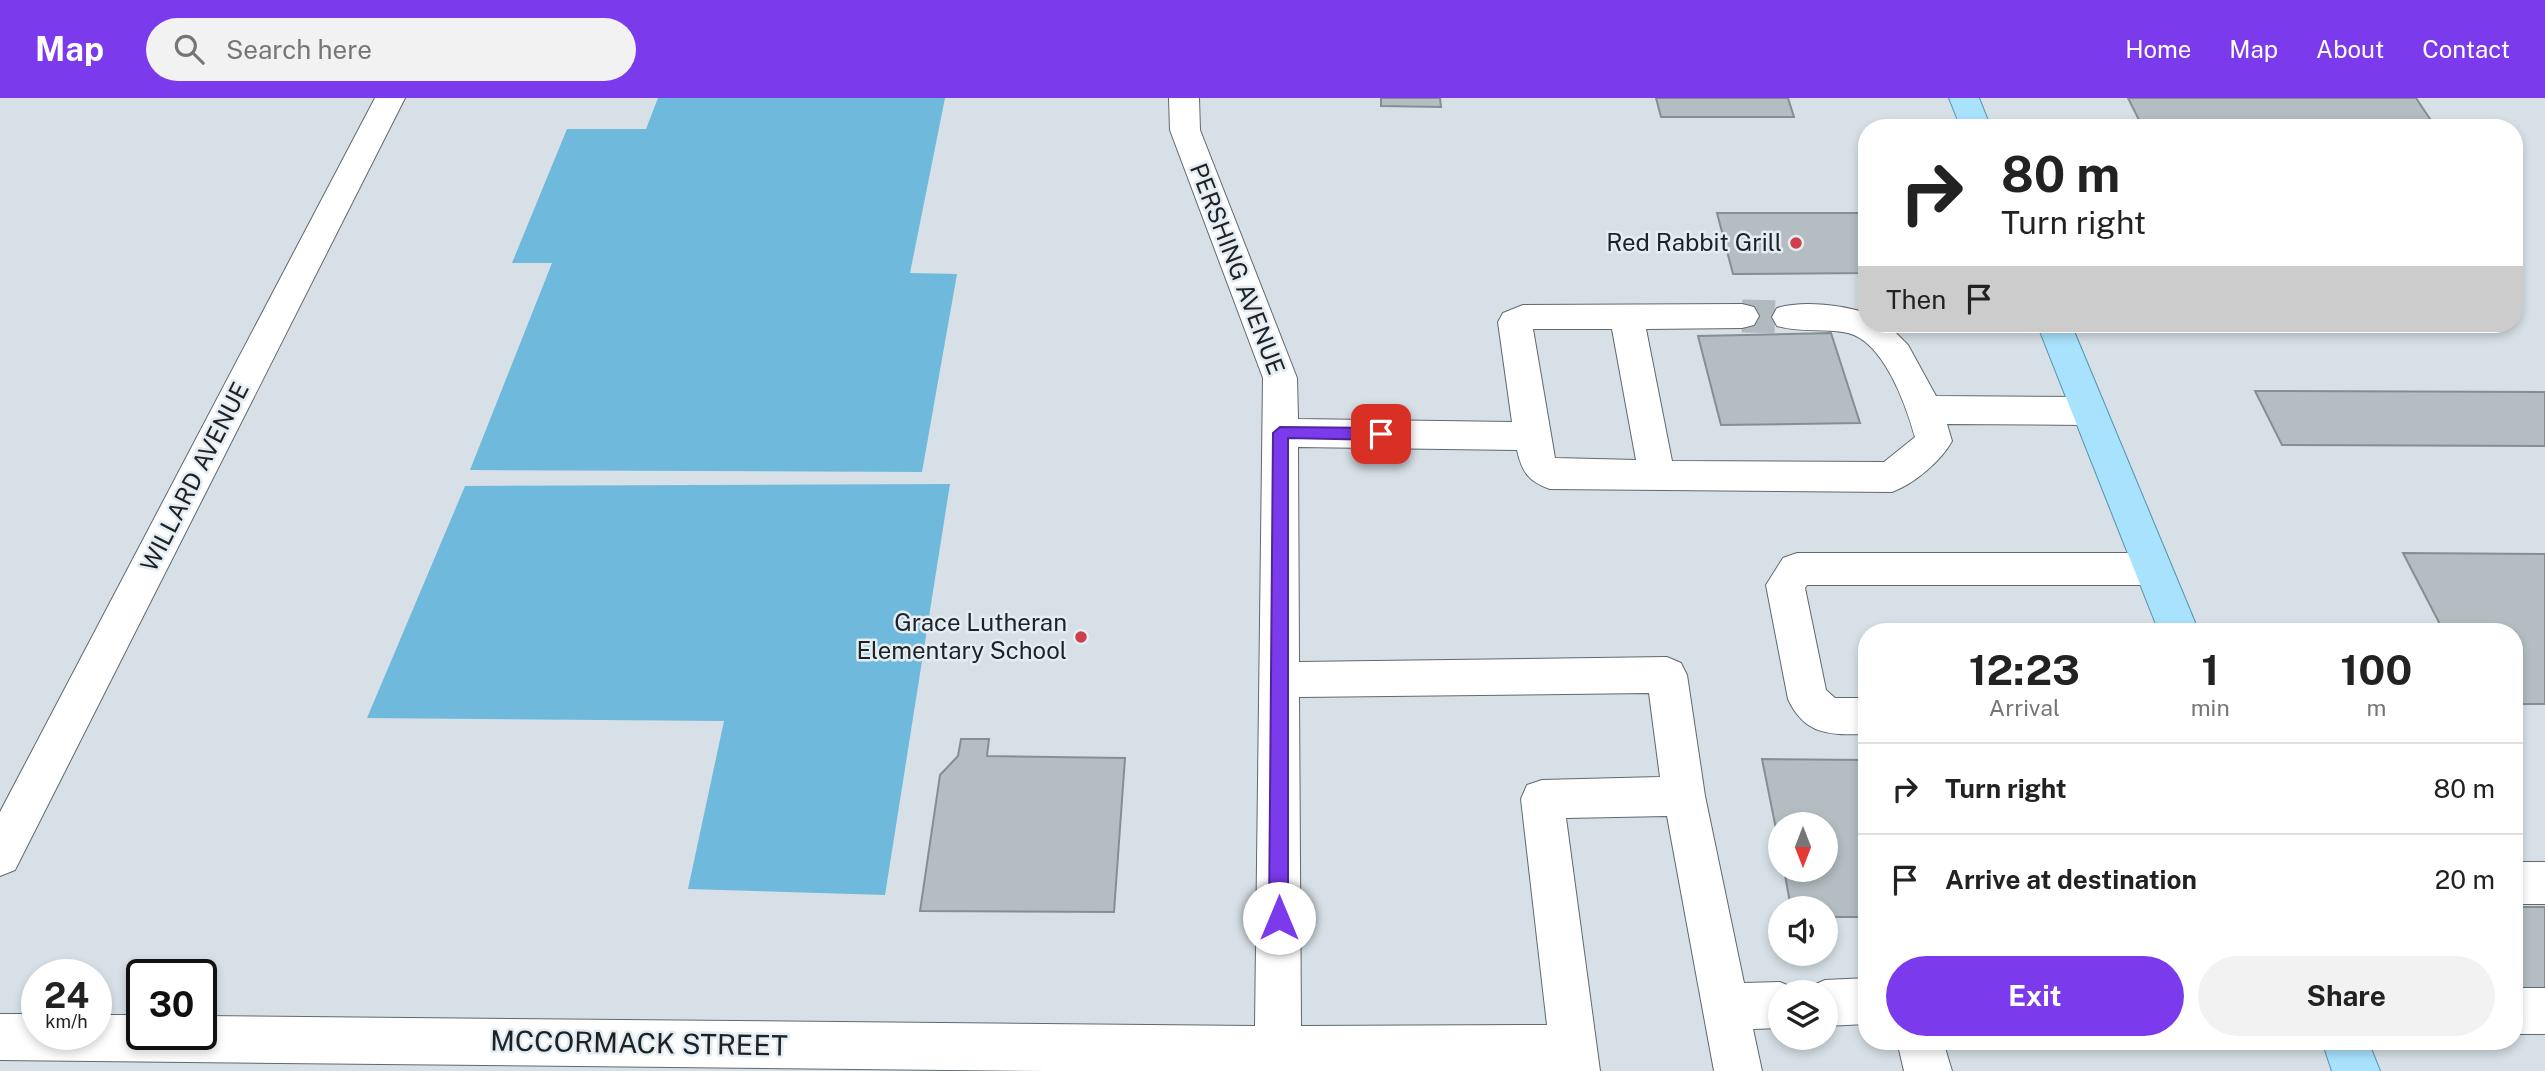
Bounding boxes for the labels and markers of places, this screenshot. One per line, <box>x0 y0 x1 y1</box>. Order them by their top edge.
place label: Red Rabbit Grill <box>1606 228 1782 256</box>
marker: Red Rabbit Grill <box>1788 235 1804 251</box>
pin <box>1351 404 1411 464</box>
place label: Grace Lutheran Elementary School <box>856 608 1067 664</box>
marker: Grace Lutheran Elementary School <box>1073 629 1089 645</box>

